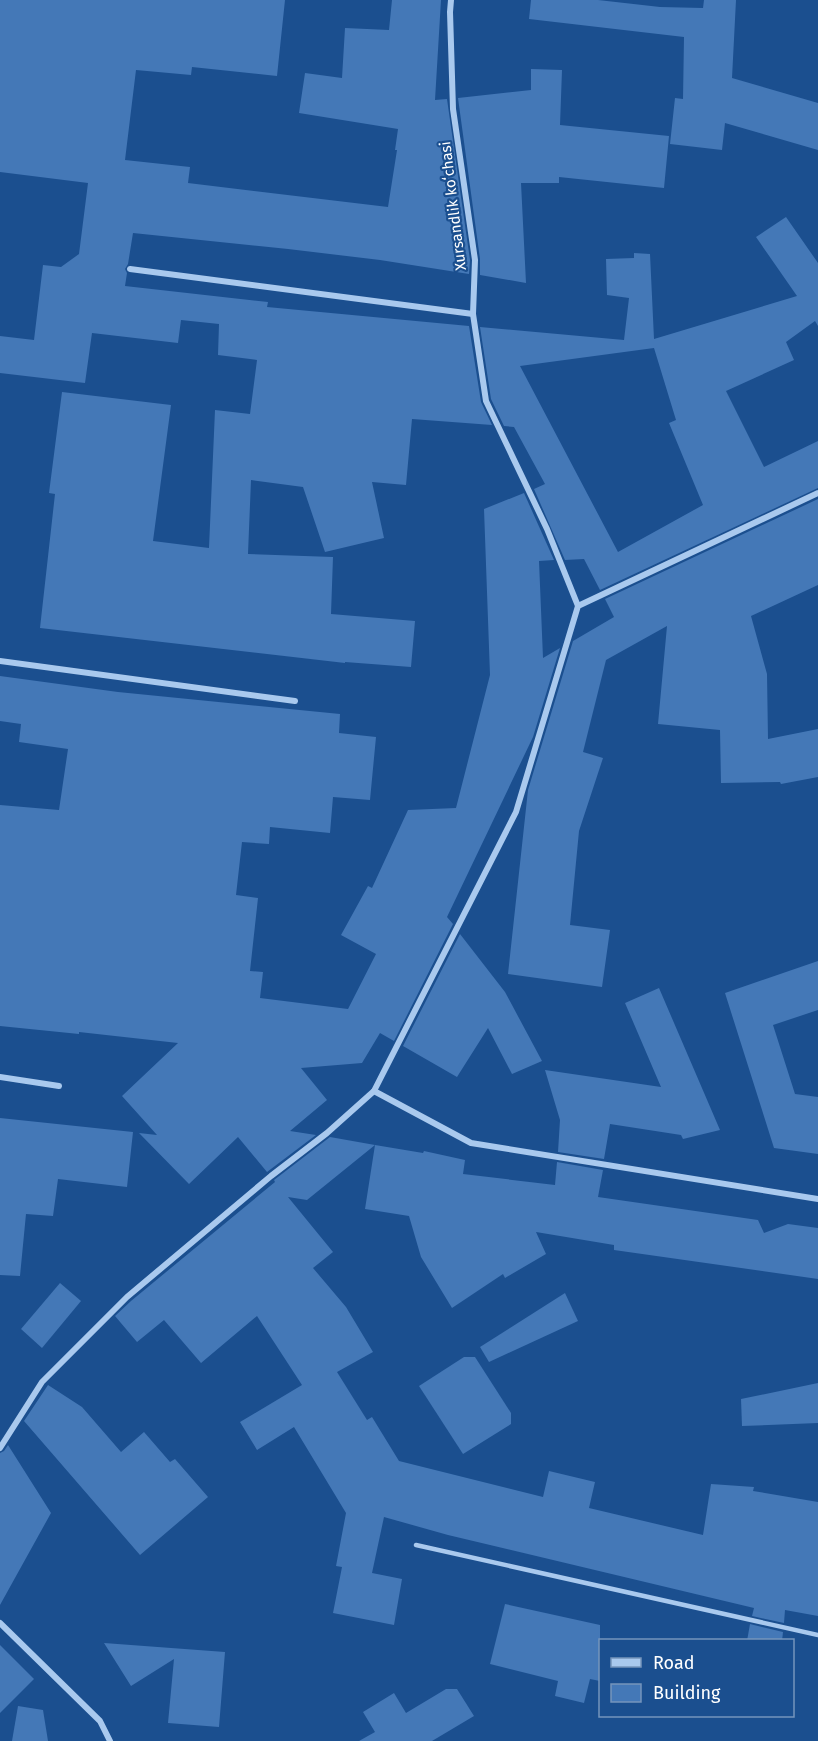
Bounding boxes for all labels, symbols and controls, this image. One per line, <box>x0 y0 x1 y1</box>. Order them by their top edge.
street label: Xursandlik koʻchasi <box>436 140 470 272</box>
legend <box>599 1639 794 1717</box>
text: Road <box>653 1652 695 1674</box>
text: Building <box>653 1682 721 1704</box>

